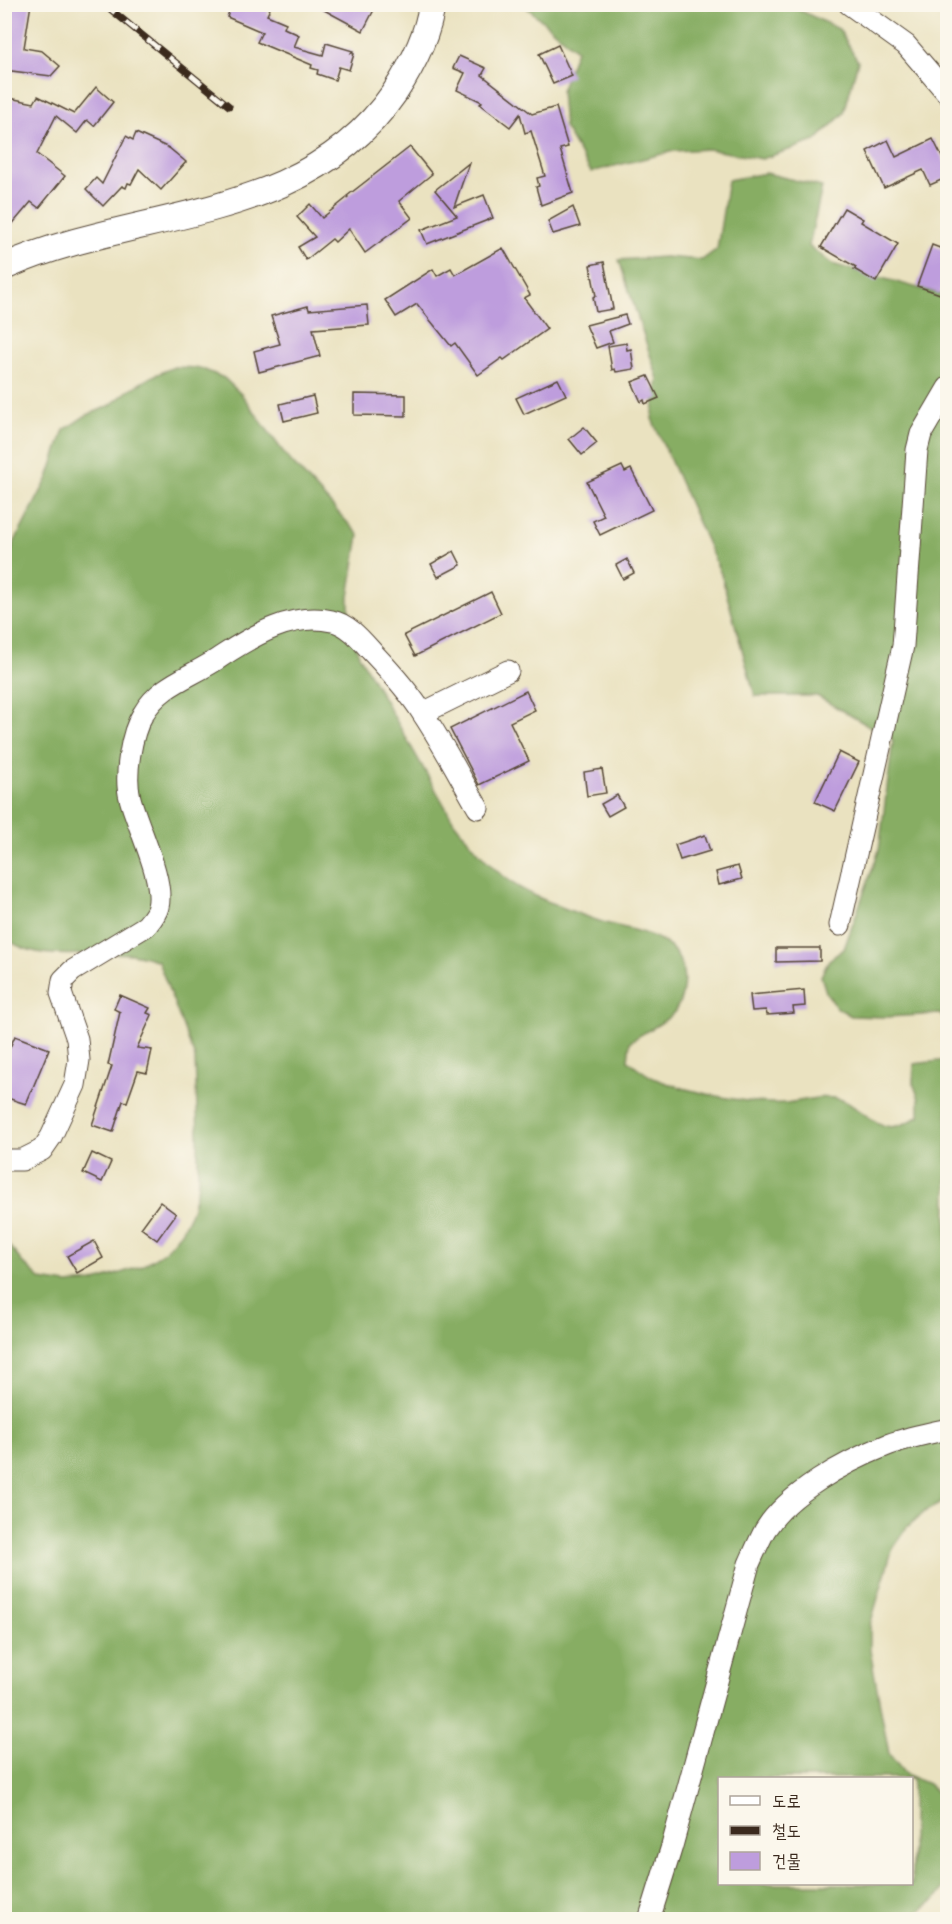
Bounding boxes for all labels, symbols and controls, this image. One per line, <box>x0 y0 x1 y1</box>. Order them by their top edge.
legend <box>718 1777 913 1885</box>
text: 도로 <box>772 1793 801 1814</box>
text: 철도 <box>772 1823 801 1844</box>
text: 건물 <box>772 1853 801 1874</box>

